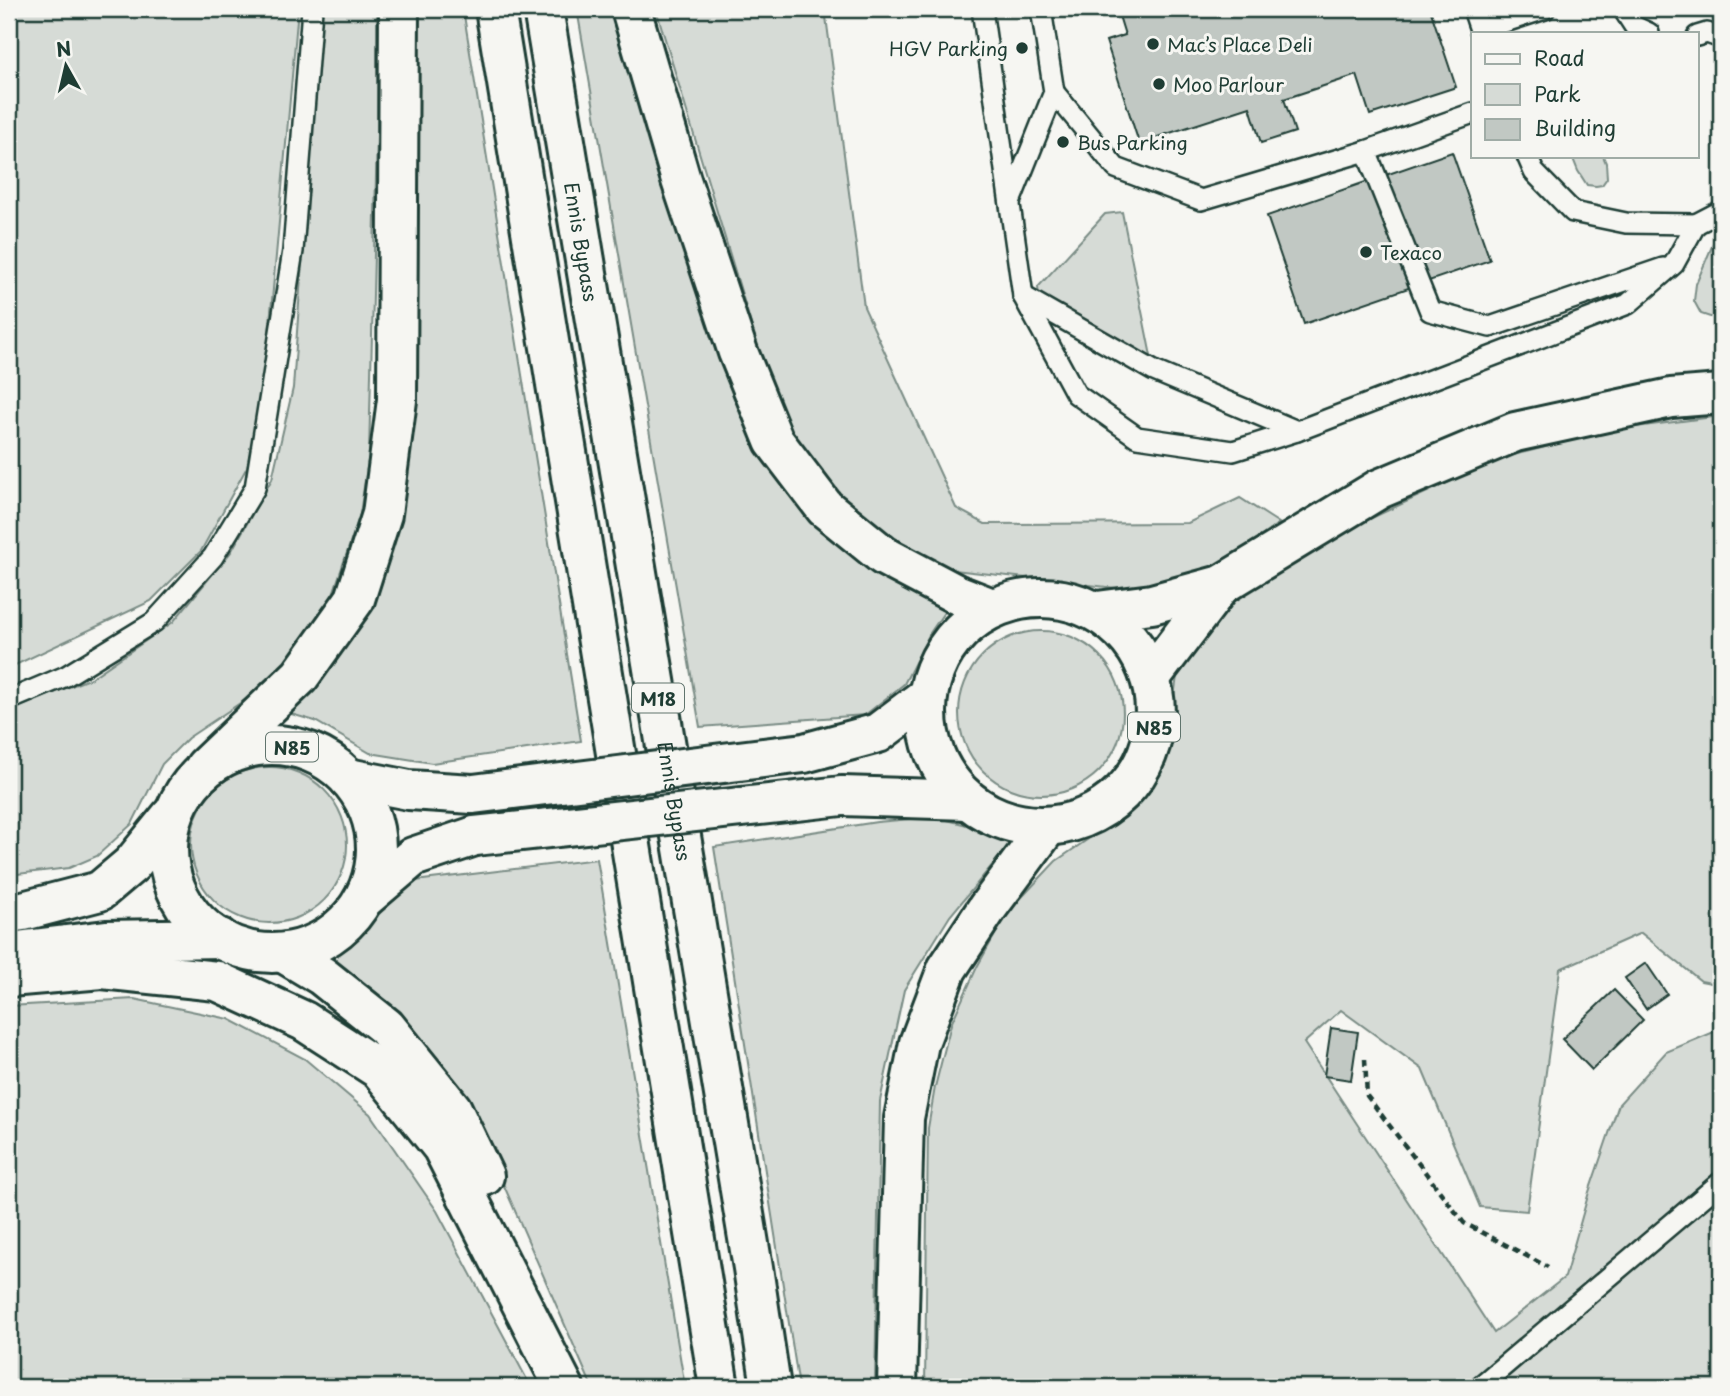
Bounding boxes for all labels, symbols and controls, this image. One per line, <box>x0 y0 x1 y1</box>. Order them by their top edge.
place label: Mac’s Place Deli <box>1167 30 1313 58</box>
north arrow <box>32 32 102 102</box>
legend <box>1471 32 1698 158</box>
text: N <box>54 33 73 63</box>
place label: HGV Parking <box>889 34 1008 62</box>
marker: Mac’s Place Deli <box>1145 36 1161 52</box>
marker: HGV Parking <box>1014 40 1030 56</box>
text: Road <box>1534 41 1585 73</box>
place label: Moo Parlour <box>1173 70 1284 98</box>
marker: Moo Parlour <box>1151 76 1167 92</box>
text: Park <box>1534 77 1581 109</box>
text: Building <box>1534 111 1616 143</box>
place label: Bus Parking <box>1077 128 1188 156</box>
marker: Bus Parking <box>1055 134 1071 150</box>
street label: Ennis Bypass <box>558 180 606 304</box>
place label: Texaco <box>1380 238 1442 266</box>
marker: Texaco <box>1358 244 1374 260</box>
road number: M18 <box>632 684 684 712</box>
road number: N85 <box>1128 712 1180 742</box>
road number: N85 <box>266 732 318 762</box>
street label: Ennis Bypass <box>651 739 699 863</box>

